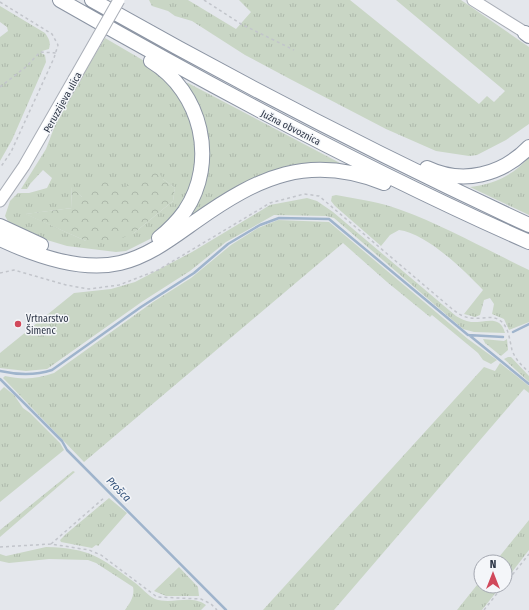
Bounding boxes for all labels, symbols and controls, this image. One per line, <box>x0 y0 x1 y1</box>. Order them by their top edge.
street label: Peruzzijeva ulica <box>41 70 85 135</box>
street label: Južna obvoznica <box>259 108 322 148</box>
place label: Vrtnarstvo Šimenc <box>26 313 68 337</box>
marker: Vrtnarstvo Šimenc <box>13 319 23 329</box>
water label: Prošca <box>104 474 134 505</box>
north arrow <box>473 554 513 594</box>
text: N <box>490 558 496 571</box>

